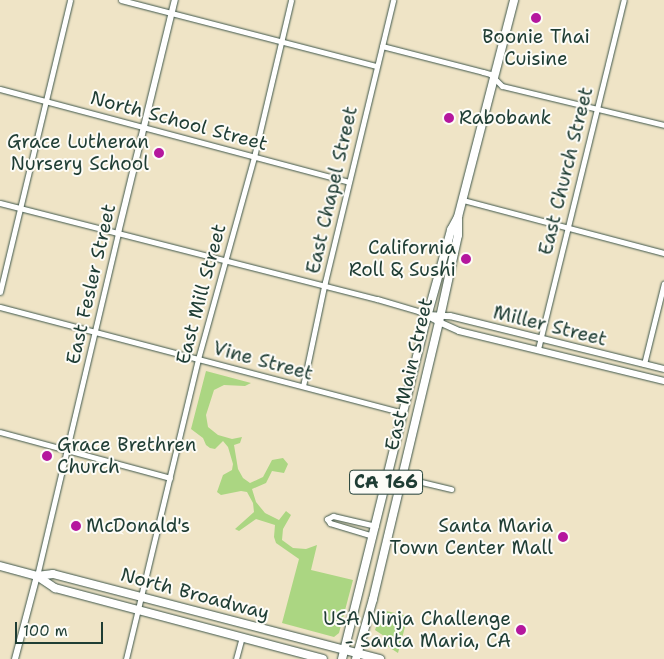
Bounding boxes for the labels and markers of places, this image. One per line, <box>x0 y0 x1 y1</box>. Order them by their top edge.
marker: Boonie Thai Cuisine <box>530 12 542 24</box>
place label: Boonie Thai Cuisine <box>482 26 590 70</box>
place label: Rabobank <box>459 107 552 129</box>
marker: Rabobank <box>443 112 455 124</box>
place label: Grace Lutheran Nursery School <box>7 131 149 175</box>
marker: Grace Lutheran Nursery School <box>153 147 165 159</box>
place label: California Roll & Sushi <box>349 237 456 281</box>
marker: California Roll & Sushi <box>460 253 472 265</box>
place label: Grace Brethren Church <box>57 434 196 478</box>
marker: Grace Brethren Church <box>41 450 53 462</box>
place label: McDonald's <box>86 515 190 537</box>
place label: Santa Maria Town Center Mall <box>389 515 553 559</box>
marker: McDonald's <box>70 520 82 532</box>
marker: Santa Maria Town Center Mall <box>557 531 569 543</box>
place label: USA Ninja Challenge - Santa Maria, CA <box>323 608 511 652</box>
marker: USA Ninja Challenge - Santa Maria, CA <box>515 624 527 636</box>

